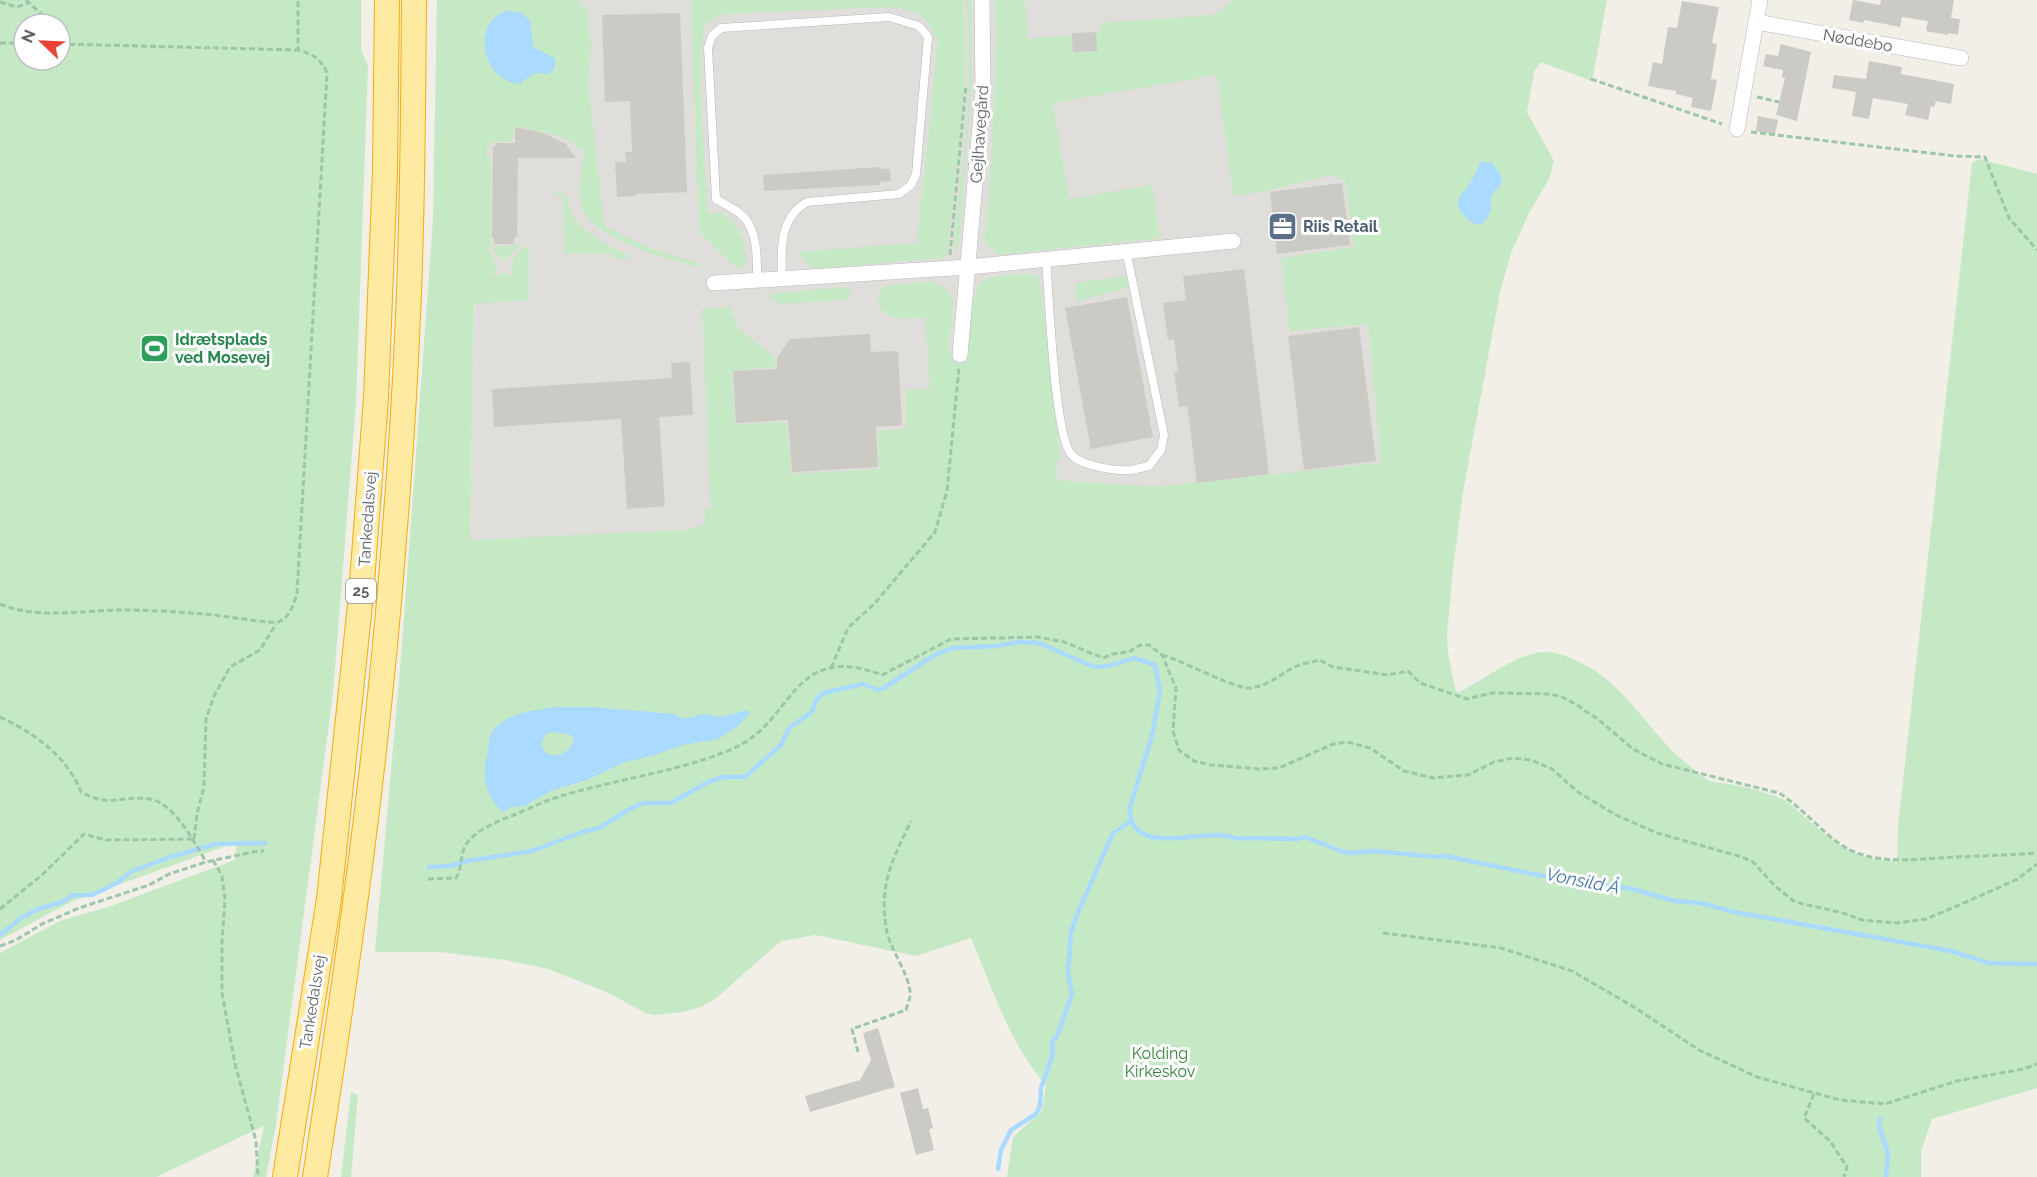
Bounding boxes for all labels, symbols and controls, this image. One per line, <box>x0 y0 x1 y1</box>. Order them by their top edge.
north arrow <box>12 12 72 72</box>
street label: Nøddebo <box>1822 25 1894 56</box>
text: N <box>18 27 40 46</box>
street label: Gejlhavegård <box>967 84 992 184</box>
office icon: Riis Retail <box>1266 210 1298 242</box>
place label: Riis Retail <box>1303 217 1379 236</box>
place label: Idrætsplads ved Mosevej <box>175 330 270 367</box>
sports icon: Idrætsplads ved Mosevej <box>138 332 170 364</box>
street label: Tankedalsvej <box>355 471 380 567</box>
road number: 25 <box>346 579 376 603</box>
water label: Vonsild Å <box>1545 862 1622 898</box>
street label: Tankedalsvej <box>296 953 329 1051</box>
park label: Kolding Kirkeskov <box>1125 1044 1196 1081</box>

